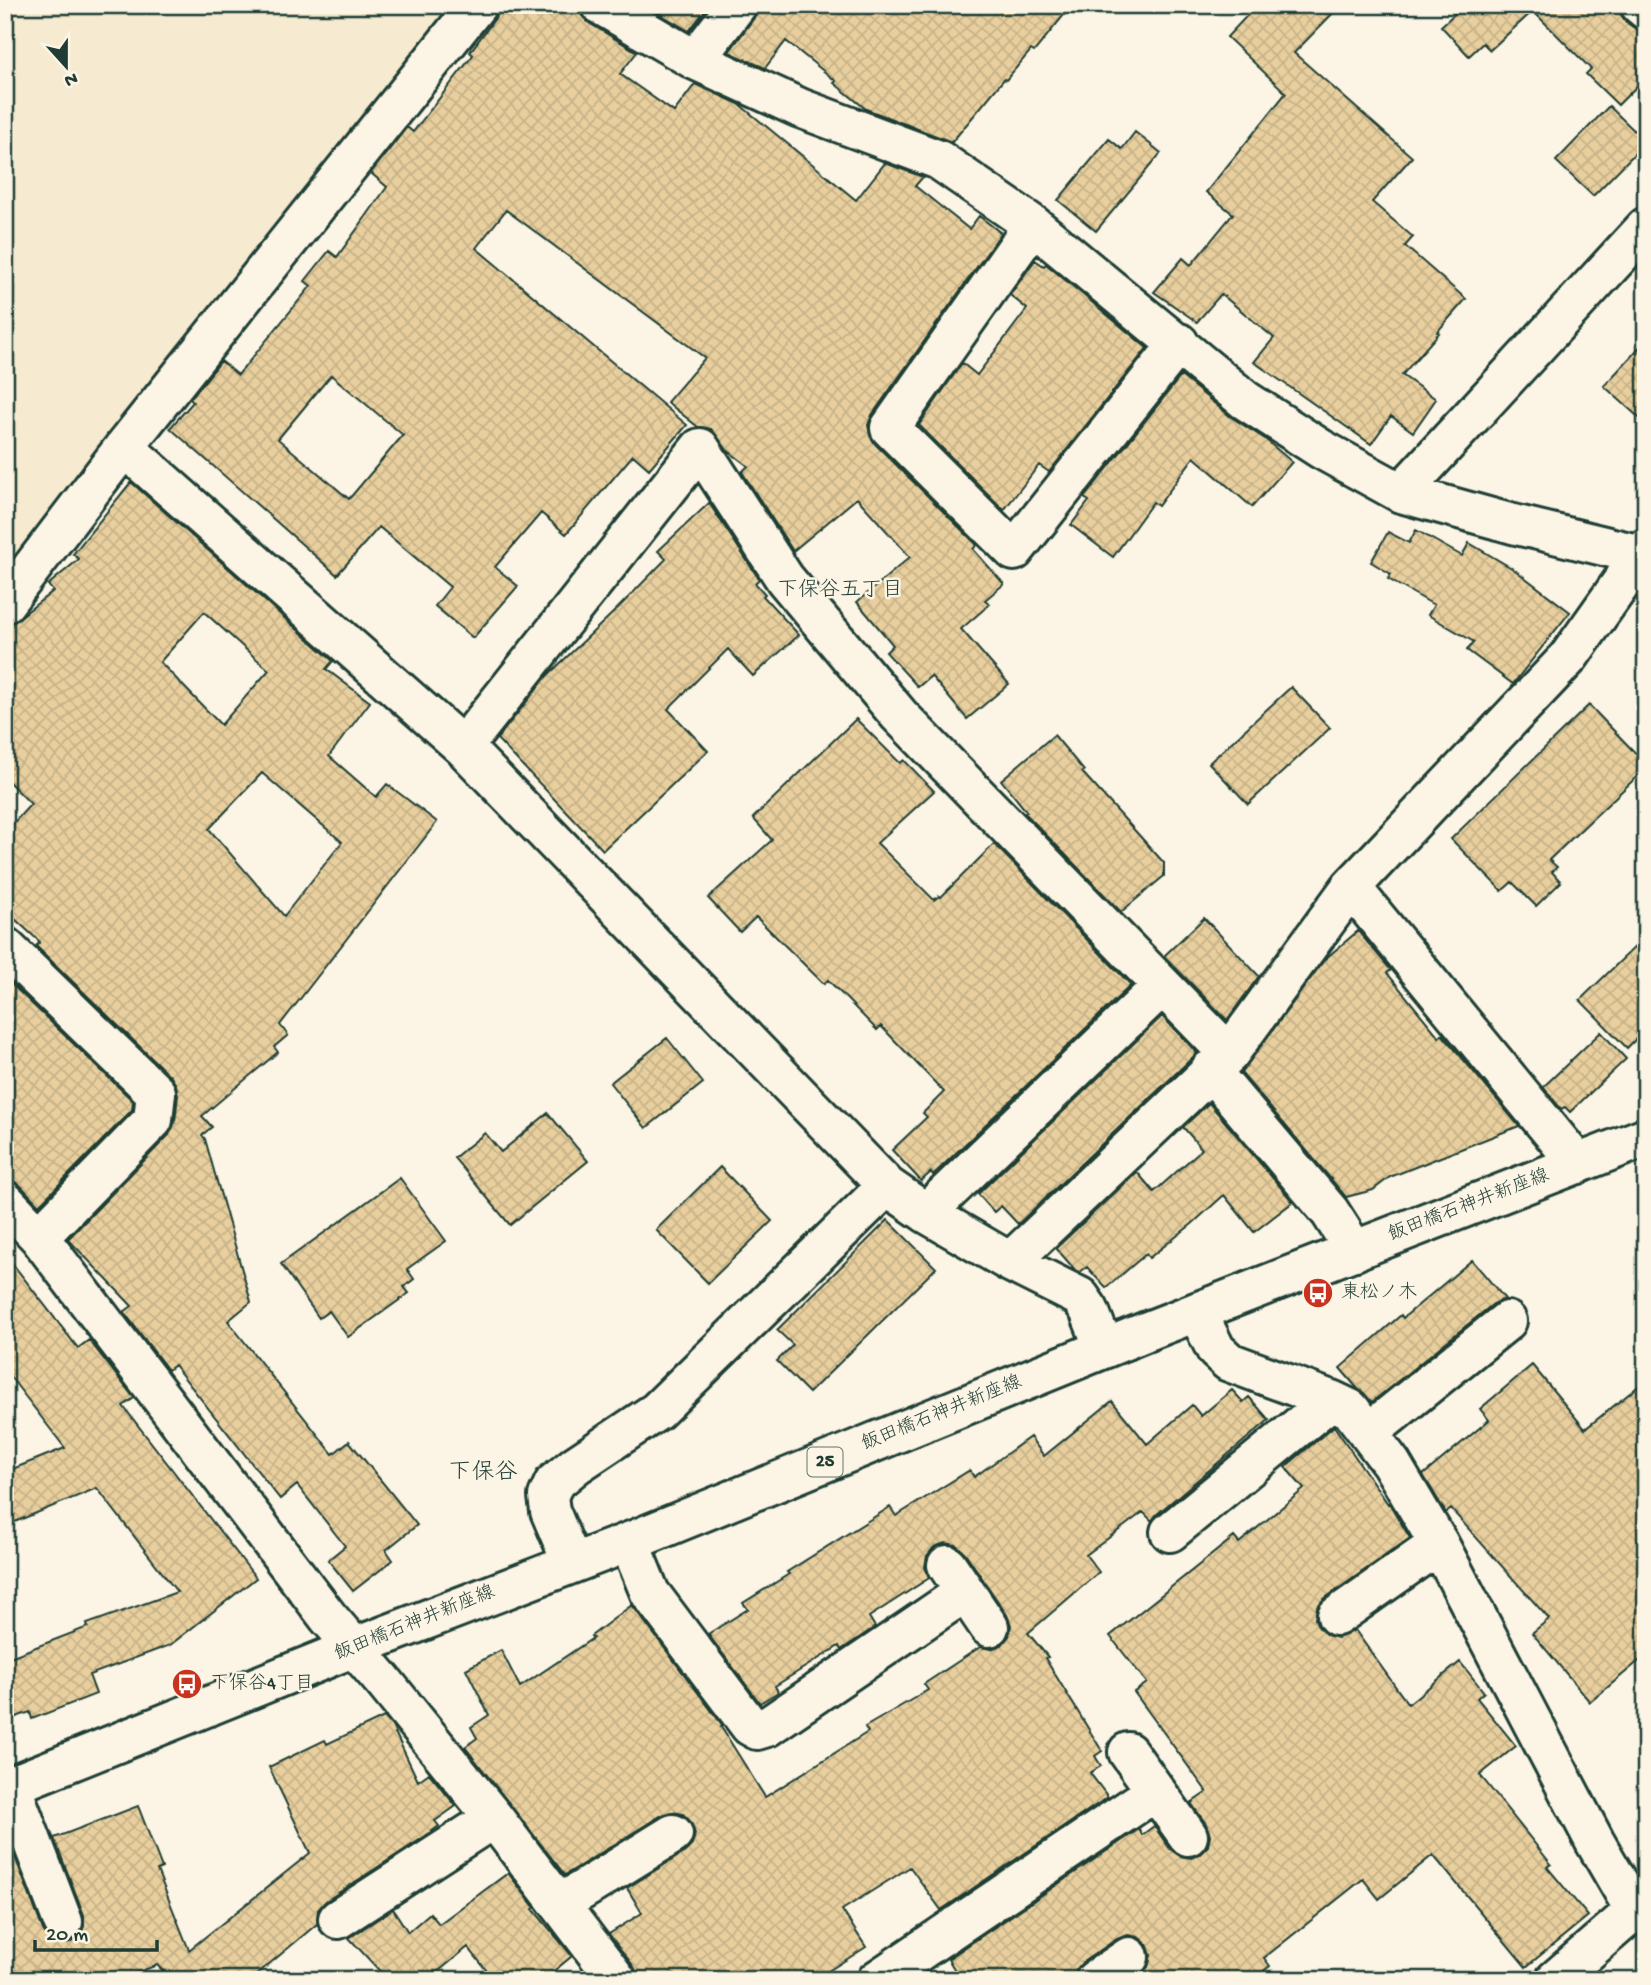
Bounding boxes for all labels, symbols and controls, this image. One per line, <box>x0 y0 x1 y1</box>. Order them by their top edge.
north arrow <box>32 32 102 102</box>
text: N <box>61 66 81 92</box>
district label: 下保谷五丁目 <box>777 578 903 604</box>
street label: 飯田橋石神井新座線 <box>1385 1164 1553 1247</box>
bus stop icon: 東松ノ木 <box>1301 1276 1335 1310</box>
place label: 東松ノ木 <box>1341 1281 1417 1305</box>
street label: 飯田橋石神井新座線 <box>858 1370 1026 1457</box>
road number: 25 <box>808 1448 842 1476</box>
district label: 下保谷 <box>449 1459 518 1487</box>
street label: 飯田橋石神井新座線 <box>331 1580 499 1667</box>
bus stop icon: 下保谷4丁目 <box>170 1667 204 1701</box>
place label: 下保谷4丁目 <box>210 1673 314 1696</box>
scale bar <box>35 1908 158 1952</box>
text: 20 m <box>46 1924 88 1949</box>

